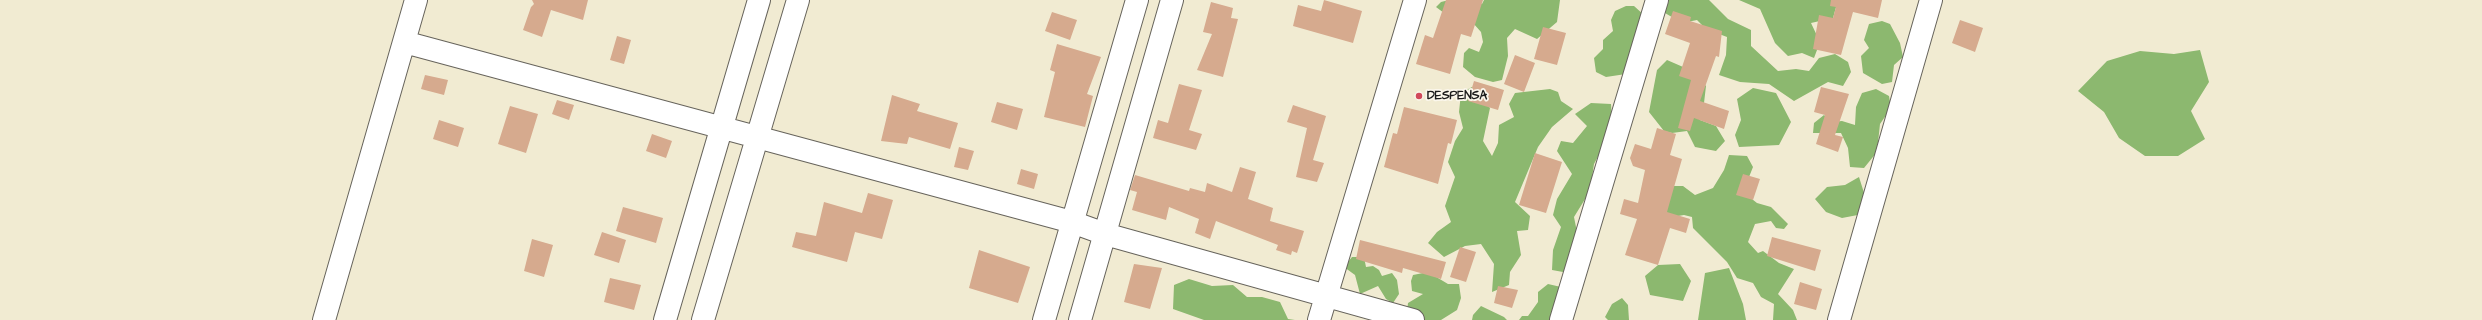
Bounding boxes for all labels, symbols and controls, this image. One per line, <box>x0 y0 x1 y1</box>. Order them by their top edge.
place label: DESPENSA <box>1427 89 1487 103</box>
marker: DESPENSA <box>1414 91 1424 101</box>

